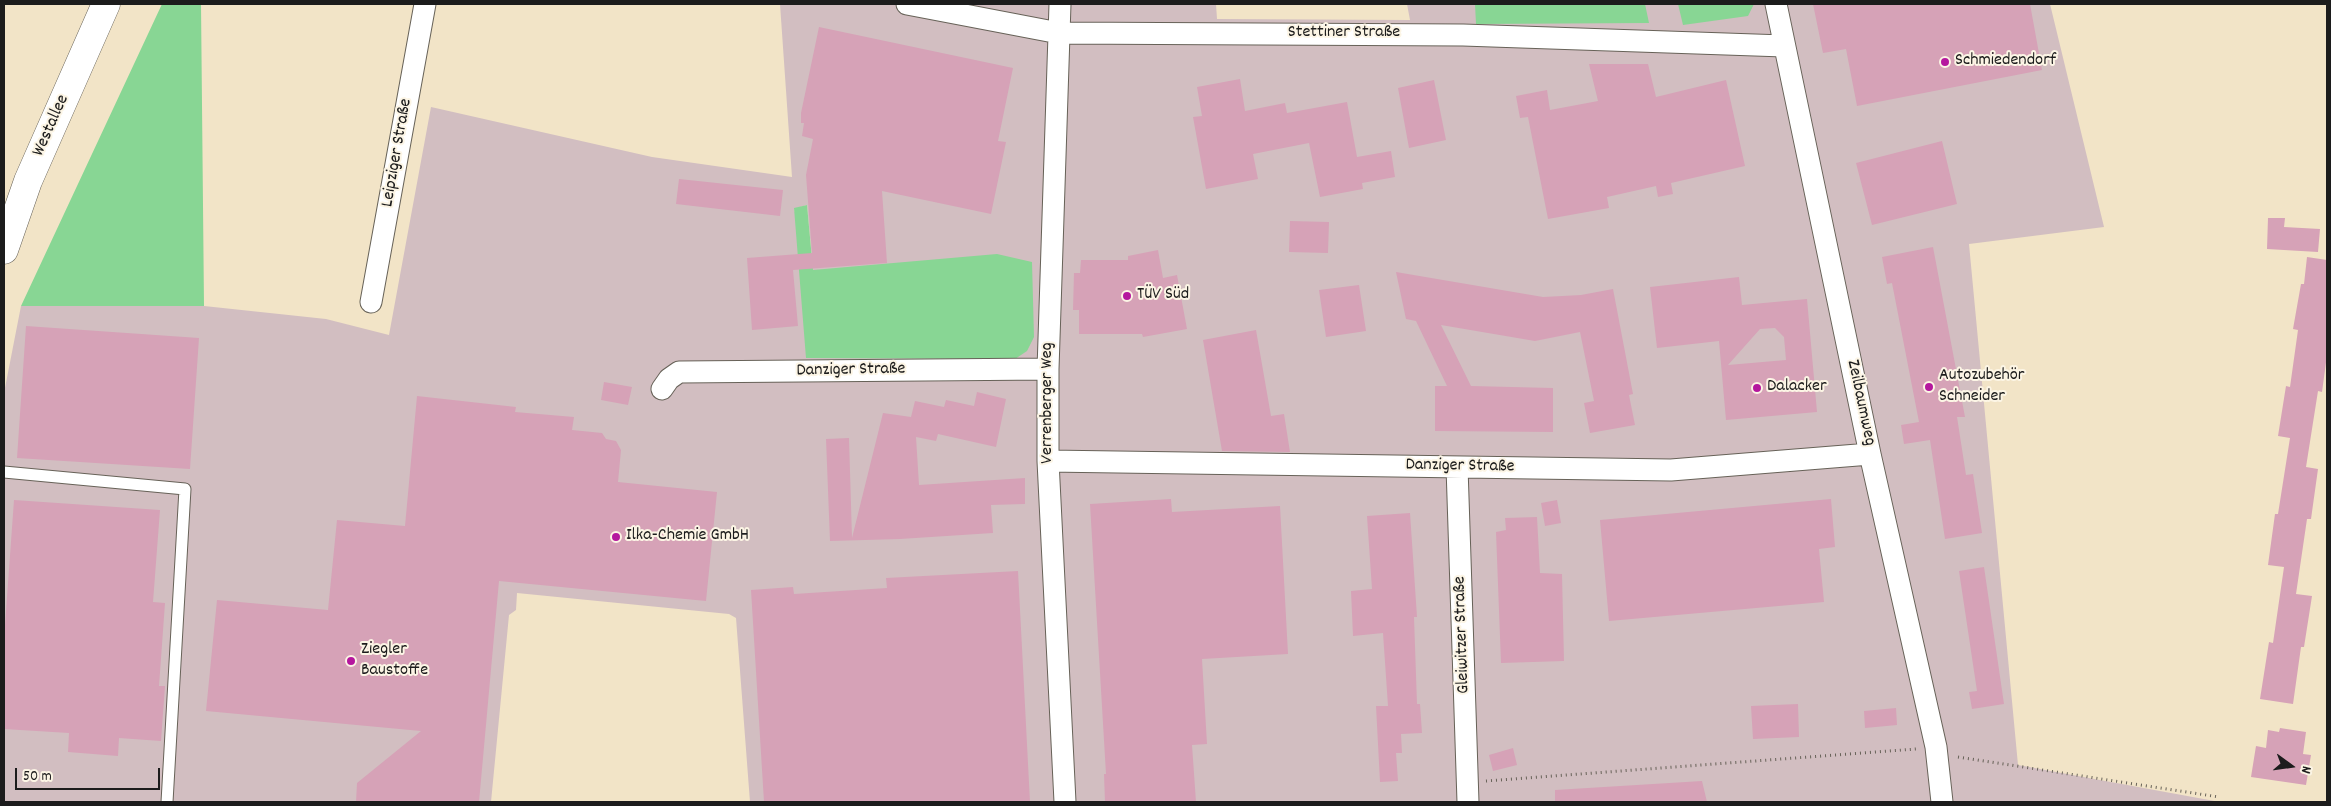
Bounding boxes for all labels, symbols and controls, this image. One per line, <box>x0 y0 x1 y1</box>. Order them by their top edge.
street label: Stettiner Straße <box>1288 23 1400 45</box>
place label: Schmiedendorf <box>1955 51 2056 73</box>
marker: Schmiedendorf <box>1939 56 1951 68</box>
street label: Westallee <box>29 92 75 160</box>
street label: Leipziger Straße <box>378 97 418 209</box>
place label: TÜV Süd <box>1137 285 1189 307</box>
marker: TÜV Süd <box>1121 290 1133 302</box>
street label: Verrenberger Weg <box>1038 342 1060 464</box>
street label: Zeilbaumweg <box>1840 358 1880 448</box>
street label: Danziger Straße <box>796 359 906 383</box>
place label: Autozubehör Schneider <box>1939 366 2024 408</box>
place label: Dalacker <box>1767 377 1827 399</box>
marker: Autozubehör Schneider <box>1923 381 1935 393</box>
marker: Dalacker <box>1751 382 1763 394</box>
street label: Danziger Straße <box>1405 455 1515 479</box>
place label: Ilka-Chemie GmbH <box>626 526 749 548</box>
marker: Ilka-Chemie GmbH <box>610 531 622 543</box>
street label: Gleiwitzer Straße <box>1450 576 1476 694</box>
place label: Ziegler Baustoffe <box>361 640 428 682</box>
marker: Ziegler Baustoffe <box>345 655 357 667</box>
north arrow <box>2266 741 2316 791</box>
scale bar <box>18 758 162 790</box>
text: N <box>2295 764 2316 775</box>
text: 50 m <box>23 766 52 788</box>

